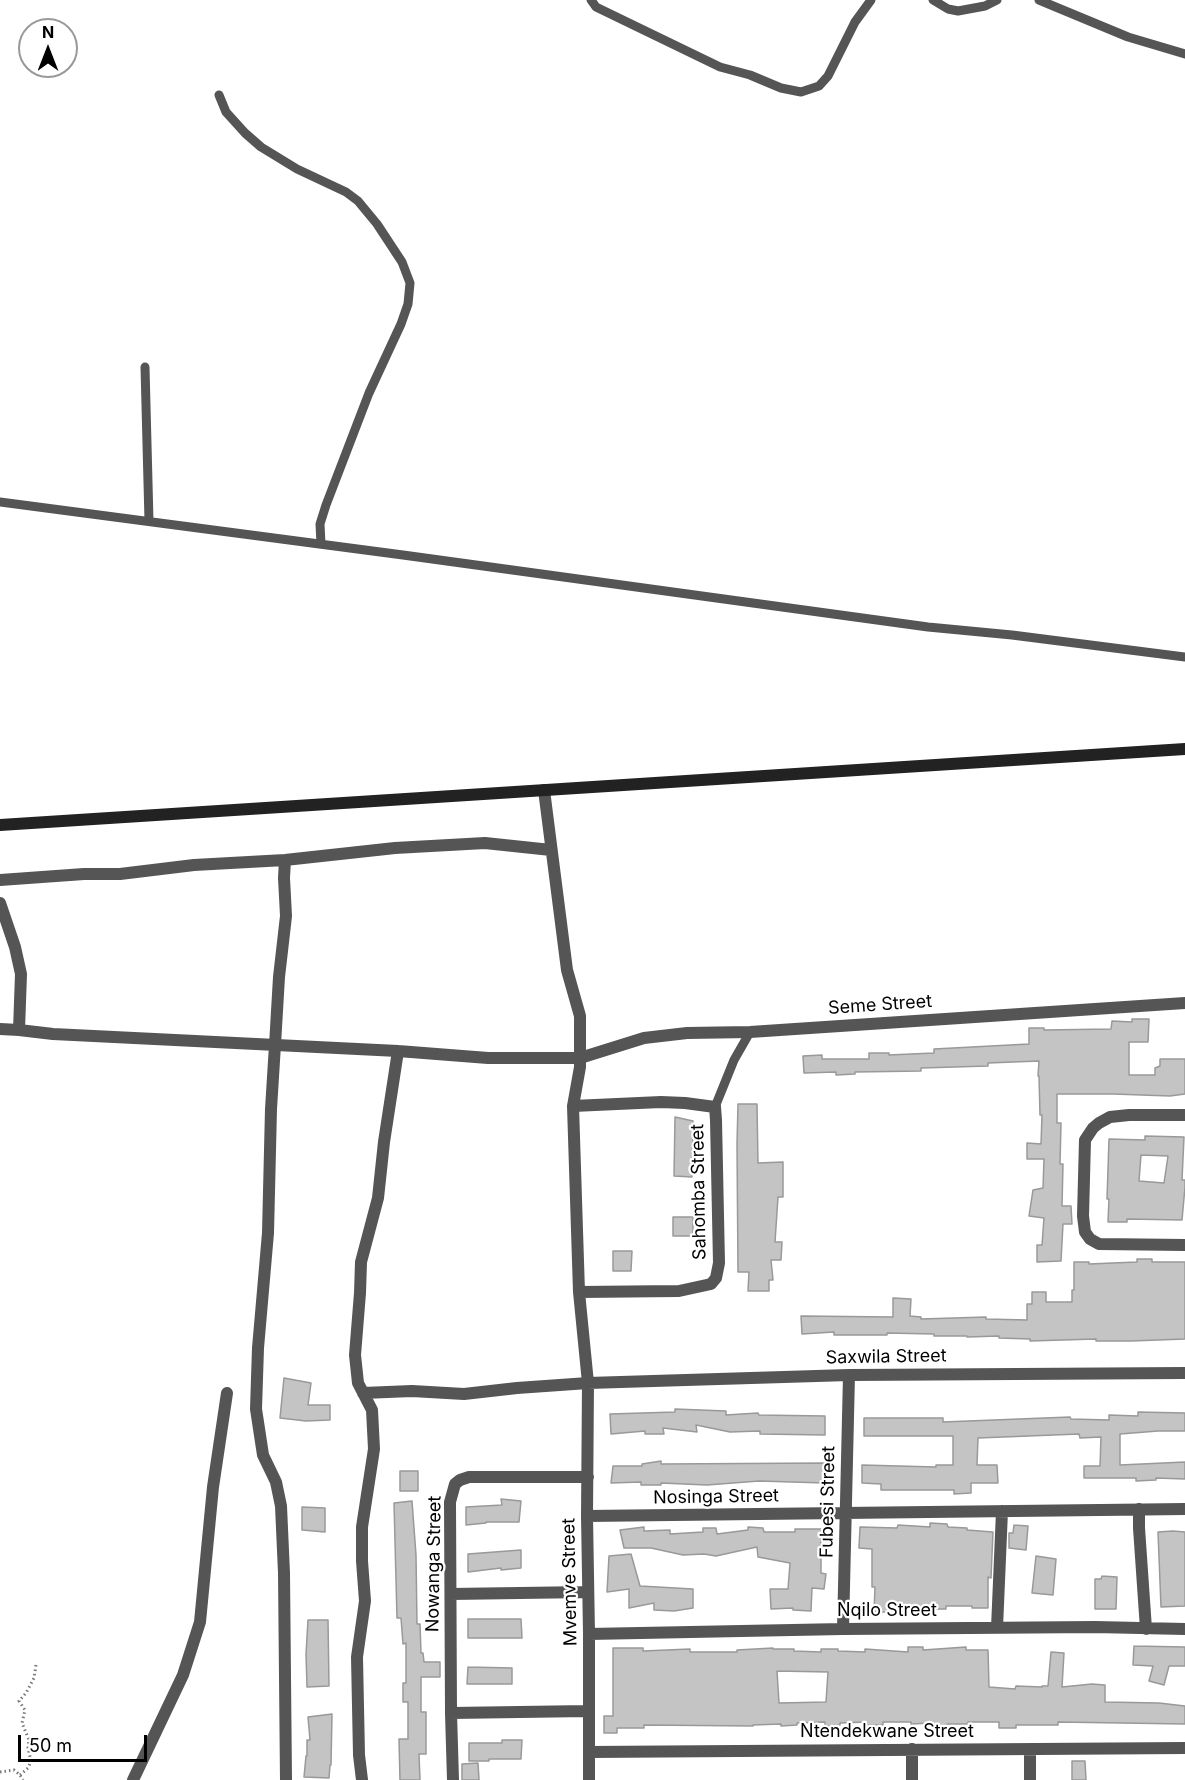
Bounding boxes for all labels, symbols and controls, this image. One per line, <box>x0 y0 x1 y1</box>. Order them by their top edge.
north arrow <box>18 18 78 78</box>
text: N <box>42 22 54 42</box>
street label: Seme Street <box>827 991 933 1019</box>
street label: Sahomba Street <box>687 1124 711 1260</box>
street label: Saxwila Street <box>825 1345 947 1369</box>
street label: Fubesi Street <box>816 1446 840 1558</box>
street label: Nosinga Street <box>653 1485 779 1509</box>
street label: Nowanga Street <box>422 1496 446 1632</box>
street label: Mvemve Street <box>558 1518 582 1646</box>
street label: Nqilo Street <box>837 1600 937 1622</box>
street label: Ntendekwane Street <box>800 1721 974 1743</box>
scale bar <box>21 1723 150 1761</box>
text: 50 m <box>29 1735 72 1756</box>

